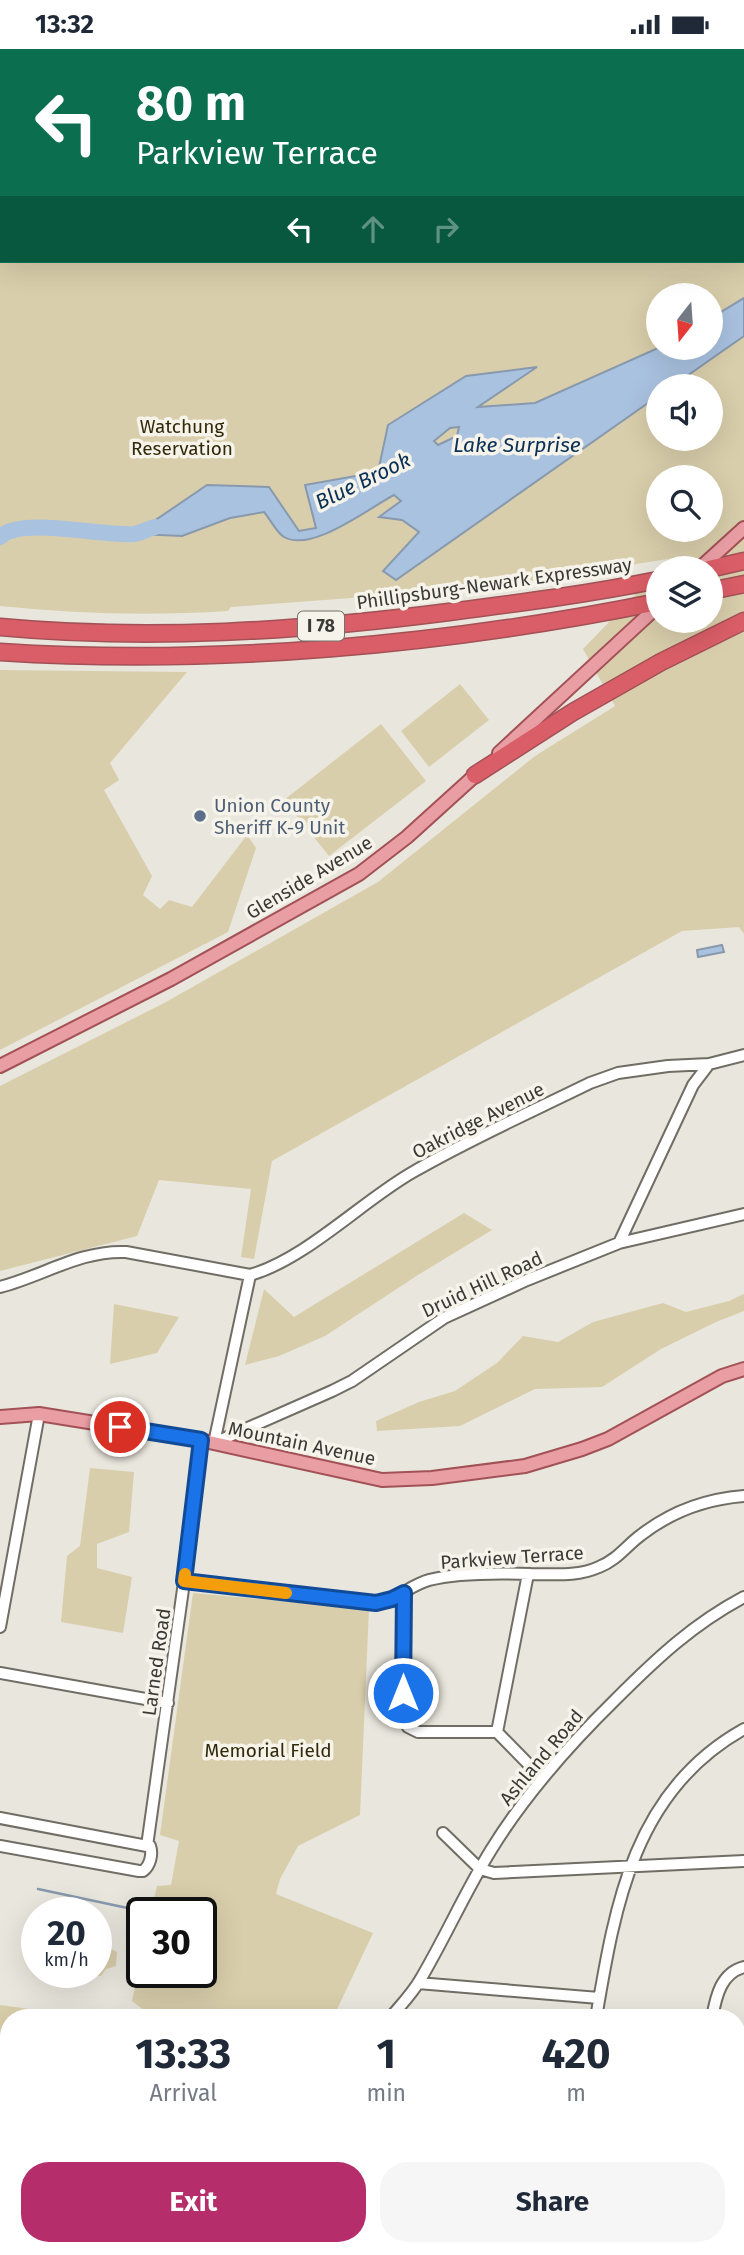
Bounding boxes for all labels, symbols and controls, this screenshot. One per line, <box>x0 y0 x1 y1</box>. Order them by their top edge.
text: 13:32 <box>35 9 94 40</box>
text: 80 m <box>136 74 246 133</box>
icon: left <box>21 77 112 168</box>
text: Parkview Terrace <box>136 134 378 172</box>
icon: left <box>281 210 319 248</box>
icon: ahead <box>354 210 392 248</box>
icon: right <box>427 210 465 248</box>
north arrow <box>646 283 723 361</box>
map controls <box>646 283 723 633</box>
button: sound <box>646 374 723 451</box>
park label: Watchung Reservation <box>131 415 233 460</box>
water label: Lake Surprise <box>453 432 581 458</box>
water label: Blue Brook <box>311 447 415 515</box>
button: search <box>646 465 723 542</box>
street label: Phillipsburg-Newark Expressway <box>355 553 634 614</box>
button: layers <box>646 556 723 633</box>
road number: I 78 <box>298 611 344 641</box>
place label: Union County Sheriff K-9 Unit <box>214 794 345 839</box>
marker: Union County Sheriff K-9 Unit <box>192 808 208 824</box>
street label: Glenside Avenue <box>242 831 376 924</box>
street label: Oakridge Avenue <box>408 1077 548 1164</box>
street label: Druid Hill Road <box>418 1246 546 1322</box>
pin <box>90 1397 150 1457</box>
icon: arrive <box>101 1408 139 1446</box>
street label: Mountain Avenue <box>226 1417 378 1470</box>
street label: Parkview Terrace <box>440 1541 584 1574</box>
street label: Larned Road <box>138 1607 175 1717</box>
position arrow <box>366 1656 440 1730</box>
street label: Ashland Road <box>495 1705 588 1810</box>
park label: Memorial Field <box>204 1739 332 1762</box>
speed limit sign: 30 <box>126 1897 217 1988</box>
text: 20 <box>47 1912 86 1954</box>
text: km/h <box>44 1949 89 1971</box>
text: 13:33 <box>135 2029 231 2079</box>
text: 1 <box>377 2029 396 2079</box>
text: 420 <box>541 2029 611 2079</box>
text: Arrival <box>150 2079 217 2107</box>
text: min <box>366 2079 406 2107</box>
text: m <box>566 2079 586 2107</box>
button: Exit <box>21 2162 366 2242</box>
button: Share <box>380 2162 725 2242</box>

